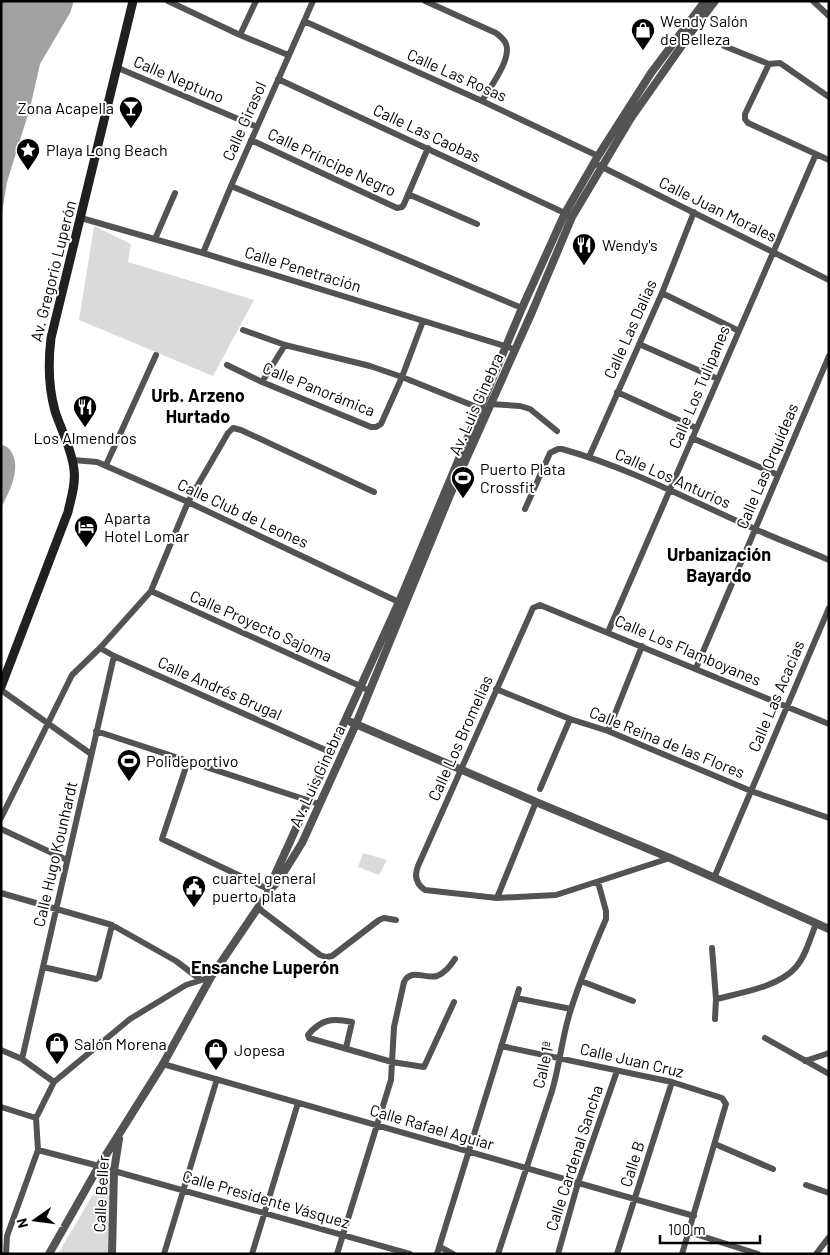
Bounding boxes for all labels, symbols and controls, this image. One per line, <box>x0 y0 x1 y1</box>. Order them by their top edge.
place label: Wendy Salón de Belleza <box>660 11 748 48</box>
shop icon: Wendy Salón de Belleza <box>630 17 656 51</box>
street label: Calle Las Rosas <box>404 44 510 105</box>
street label: Calle Neptuno <box>131 51 227 106</box>
street label: Calle Girasol <box>218 78 269 163</box>
bar icon: Zona Acapella <box>118 95 144 129</box>
place label: Zona Acapella <box>18 98 114 117</box>
street label: Calle Las Caobas <box>371 99 484 166</box>
street label: Calle Príncipe Negro <box>265 124 399 200</box>
place icon: Playa Long Beach <box>15 137 41 171</box>
place label: Playa Long Beach <box>46 140 168 159</box>
street label: Calle Juan Morales <box>656 172 780 245</box>
street label: Av. Gregorio Luperón <box>26 198 79 343</box>
restaurant icon: Wendy's <box>571 232 597 266</box>
place label: Wendy's <box>602 235 658 254</box>
street label: Calle Penetración <box>243 242 364 295</box>
street label: Calle Las Dalias <box>599 276 660 381</box>
street label: Calle Los Tulipanes <box>664 322 733 451</box>
street label: Av. Luis Ginebra <box>444 350 507 458</box>
street label: Calle Panorámica <box>260 357 378 420</box>
district label: Urb. Arzeno Hurtado <box>151 384 245 427</box>
restaurant icon: Los Almendros <box>72 394 98 428</box>
street label: Calle Las Orquídeas <box>732 400 802 531</box>
place label: Los Almendros <box>33 428 137 447</box>
street label: Calle Los Anturios <box>612 444 734 512</box>
place label: Puerto Plata Crossfit <box>480 459 565 496</box>
sports icon: Puerto Plata Crossfit <box>450 465 476 499</box>
street label: Calle Club de Leones <box>175 474 312 551</box>
place label: Aparta Hotel Lomar <box>104 508 189 545</box>
hotel icon: Aparta Hotel Lomar <box>73 514 99 548</box>
district label: Urbanización Bayardo <box>667 543 771 586</box>
street label: Calle Proyecto Sajoma <box>187 586 335 665</box>
street label: Calle Los Flamboyanes <box>612 610 764 689</box>
street label: Calle Las Acacias <box>743 637 808 754</box>
street label: Calle Andrés Brugal <box>155 652 285 723</box>
street label: Calle Los Bromelias <box>423 672 496 803</box>
street label: Calle Reina de las Flores <box>587 702 748 781</box>
street label: Av. Luis Ginebra <box>285 722 348 830</box>
sports icon: Polideportivo <box>116 748 142 782</box>
place label: Polideportivo <box>146 751 238 770</box>
street label: Calle Hugo Kounhardt <box>29 779 81 929</box>
place label: cuartel general puerto plata <box>212 868 316 905</box>
public building icon: cuartel general puerto plata <box>181 874 207 908</box>
district label: Ensanche Luperón <box>191 956 339 978</box>
shop icon: Salón Morena <box>44 1031 70 1065</box>
place label: Salón Morena <box>74 1034 167 1053</box>
shop icon: Jopesa <box>203 1037 229 1071</box>
street label: Calle Juan Cruz <box>578 1038 686 1081</box>
place label: Jopesa <box>234 1040 285 1059</box>
street label: Calle 1ª <box>528 1040 557 1090</box>
street label: Calle Cardenal Sancha <box>541 1082 606 1233</box>
street label: Calle Rafael Aguiar <box>368 1100 497 1153</box>
street label: Calle B <box>615 1139 648 1189</box>
street label: Calle Beller <box>89 1155 112 1233</box>
street label: Calle Presidente Vásquez <box>180 1166 352 1231</box>
north arrow <box>10 1195 60 1245</box>
scale bar <box>660 1212 760 1244</box>
text: N <box>13 1217 31 1230</box>
text: 100 m <box>668 1220 706 1238</box>

